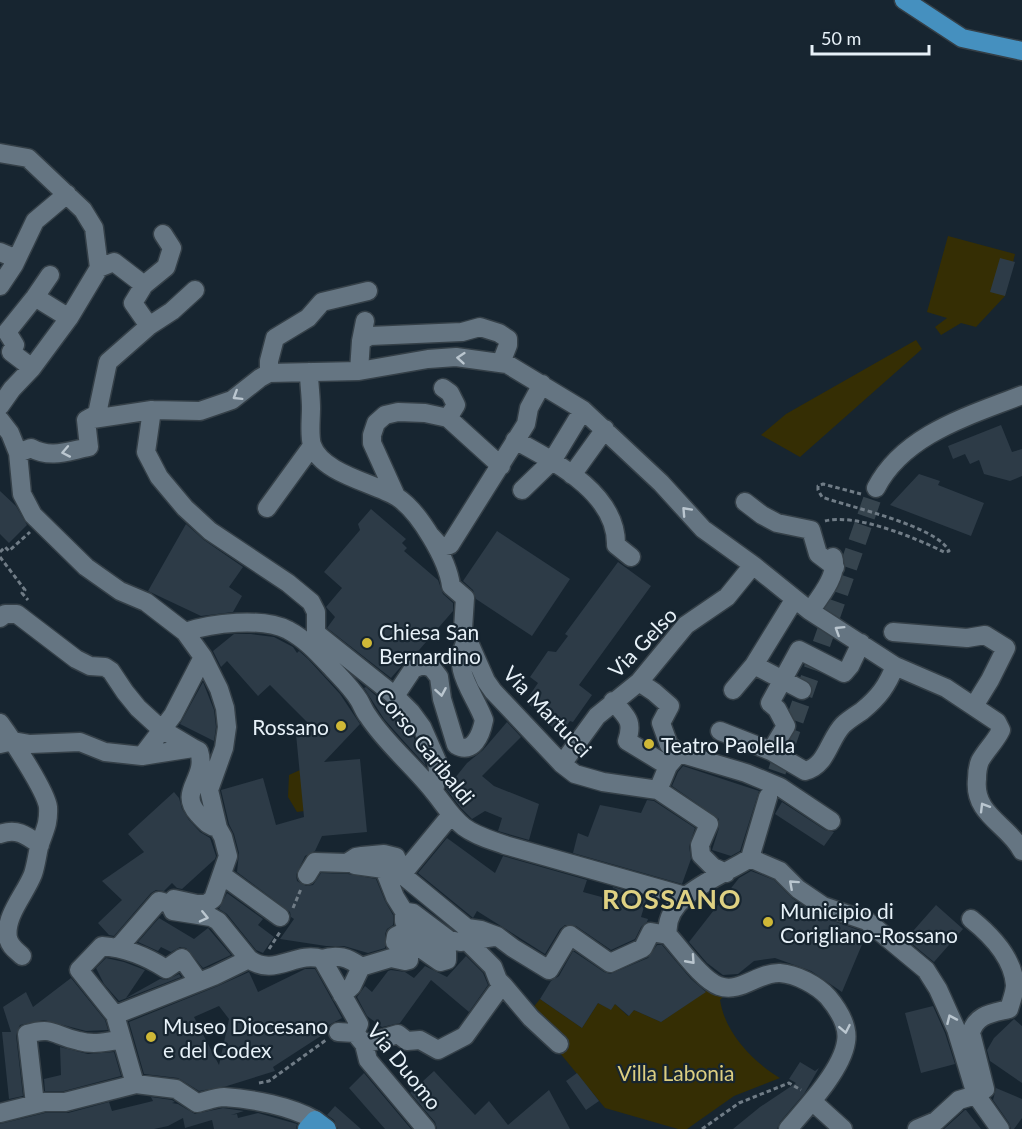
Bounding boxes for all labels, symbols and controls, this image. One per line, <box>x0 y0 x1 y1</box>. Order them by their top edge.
scale bar <box>812 18 929 56</box>
text: 50 m <box>821 27 861 49</box>
one-way arrow <box>457 352 466 365</box>
one-way arrow <box>233 389 243 401</box>
one-way arrow <box>61 444 71 457</box>
one-way arrow <box>682 507 693 517</box>
street label: Via Gelso <box>603 602 681 682</box>
place label: Chiesa San Bernardino <box>379 619 481 668</box>
one-way arrow <box>835 626 846 637</box>
marker: Chiesa San Bernardino <box>360 636 374 650</box>
street label: Via Martucci <box>499 660 597 762</box>
street label: Corso Garibaldi <box>372 683 480 809</box>
one-way arrow <box>435 688 447 697</box>
place label: Rossano <box>252 714 329 739</box>
marker: Rossano <box>334 719 348 733</box>
place label: Teatro Paolella <box>661 732 795 757</box>
marker: Teatro Paolella <box>642 737 656 751</box>
one-way arrow <box>980 803 991 813</box>
one-way arrow <box>789 880 800 891</box>
district label: ROSSANO <box>602 882 742 915</box>
place label: Municipio di Corigliano-Rossano <box>780 898 958 947</box>
one-way arrow <box>199 909 209 922</box>
marker: Municipio di Corigliano-Rossano <box>761 915 775 929</box>
one-way arrow <box>684 954 695 964</box>
place label: Museo Diocesano e del Codex <box>163 1013 328 1062</box>
one-way arrow <box>947 1015 959 1026</box>
street label: Via Duomo <box>363 1018 447 1114</box>
one-way arrow <box>837 1024 850 1034</box>
marker: Museo Diocesano e del Codex <box>144 1030 158 1044</box>
park label: Villa Labonia <box>617 1060 735 1085</box>

